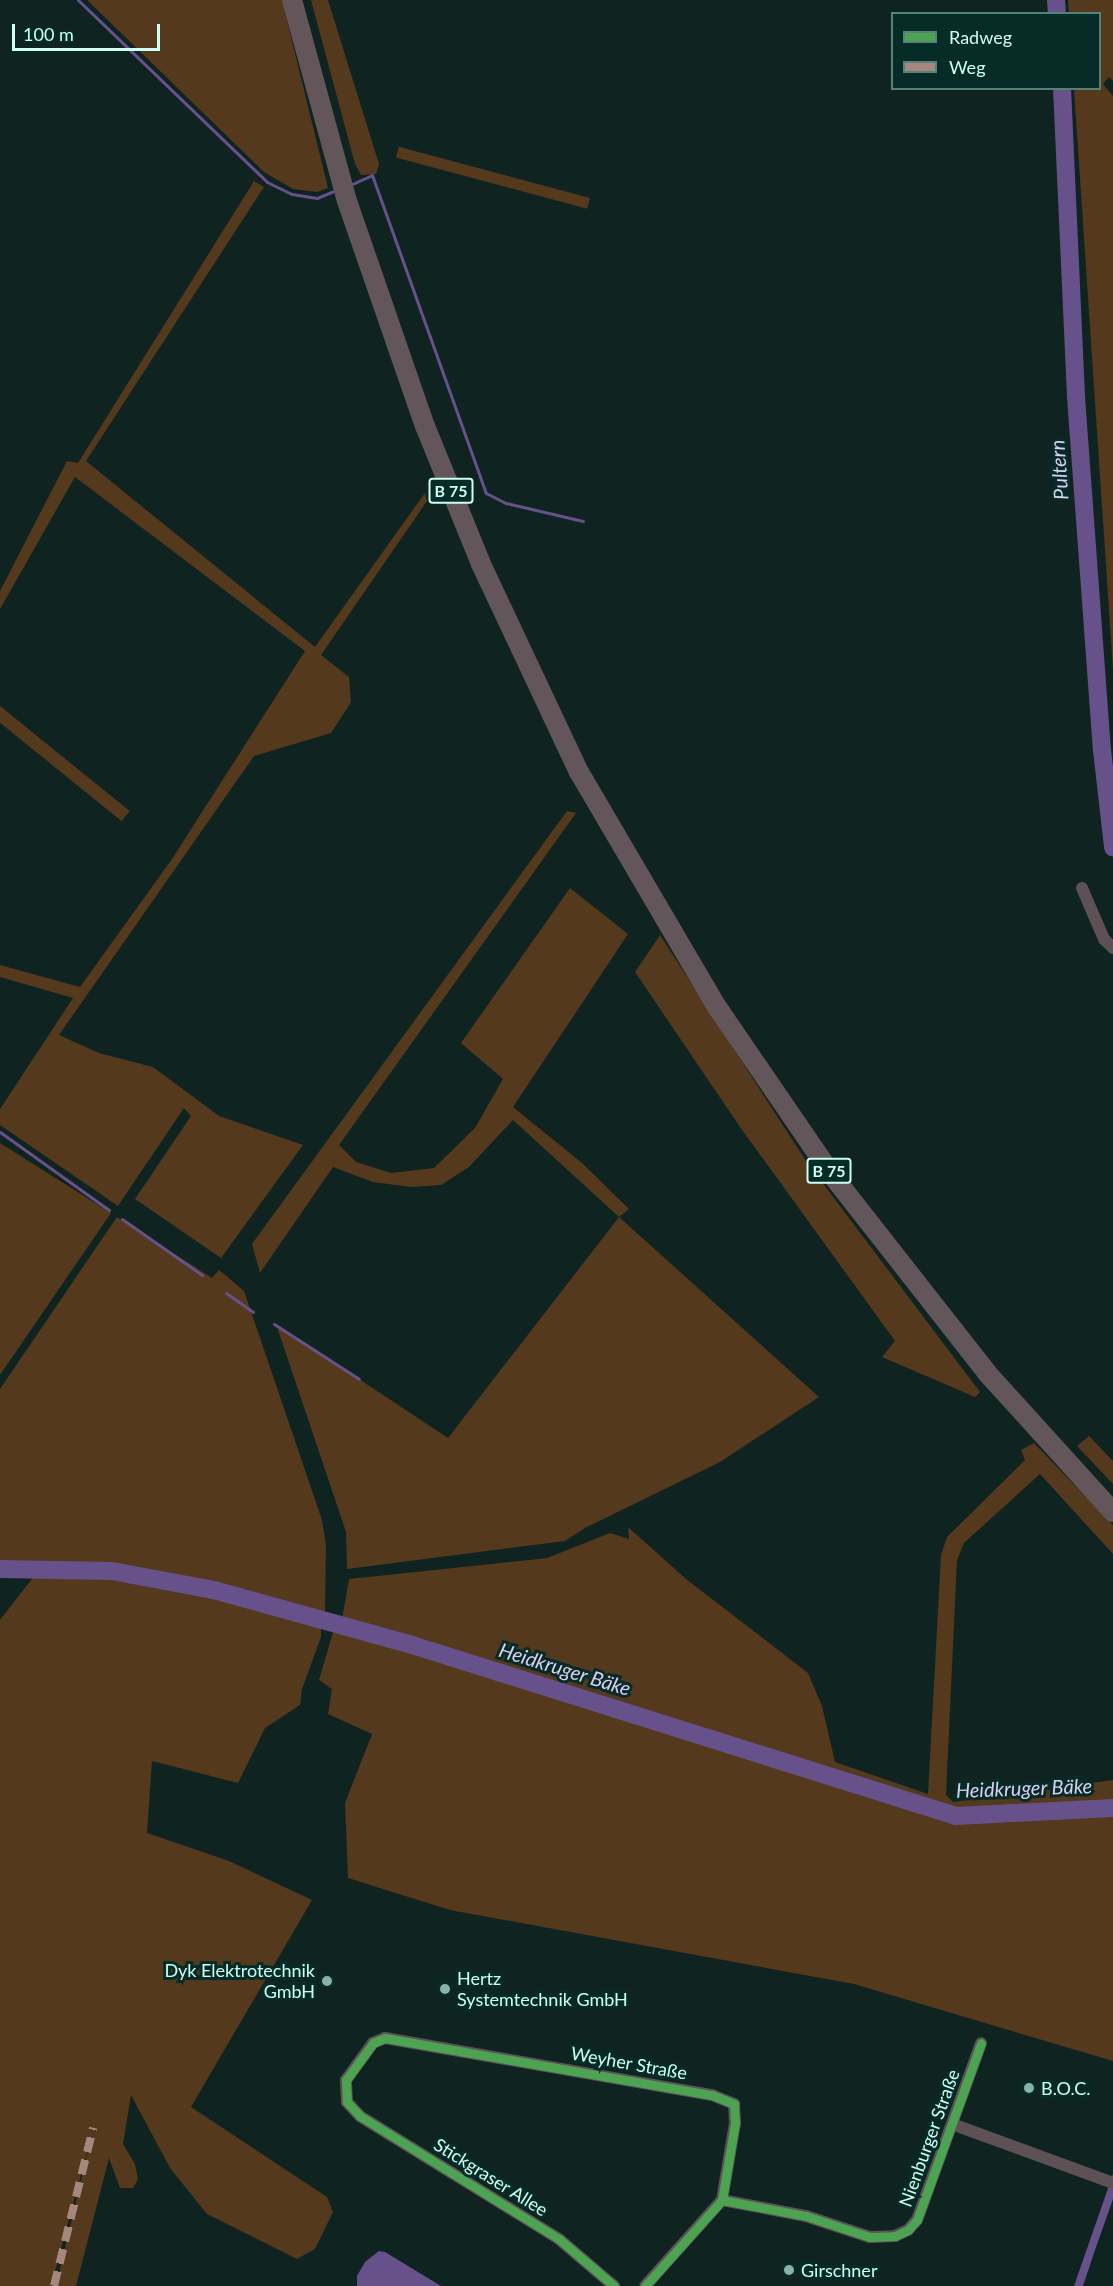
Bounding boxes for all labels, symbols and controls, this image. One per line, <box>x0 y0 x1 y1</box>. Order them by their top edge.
scale bar <box>15 12 164 50</box>
legend <box>891 12 1101 90</box>
text: 100 m <box>23 23 74 45</box>
text: Radweg <box>949 26 1012 48</box>
text: Weg <box>949 56 986 78</box>
water label: Pultern <box>1045 439 1073 501</box>
road number: B 75 <box>428 478 474 504</box>
road number: B 75 <box>806 1158 852 1184</box>
water label: Heidkruger Bäke <box>496 1638 634 1700</box>
water label: Heidkruger Bäke <box>955 1774 1093 1802</box>
place label: Dyk Elektrotechnik GmbH <box>164 1960 315 2002</box>
place label: Hertz Systemtechnik GmbH <box>457 1968 628 2010</box>
marker: Dyk Elektrotechnik GmbH <box>320 1974 334 1988</box>
marker: Hertz Systemtechnik GmbH <box>438 1982 452 1996</box>
street label: Weyher Straße <box>569 2042 689 2084</box>
street label: Nienburger Straße <box>894 2066 964 2210</box>
place label: B.O.C. <box>1041 2077 1091 2099</box>
marker: B.O.C. <box>1022 2081 1036 2095</box>
street label: Stickgraser Allee <box>430 2133 552 2221</box>
place label: Girschner <box>801 2259 877 2281</box>
marker: Girschner <box>782 2263 796 2277</box>

